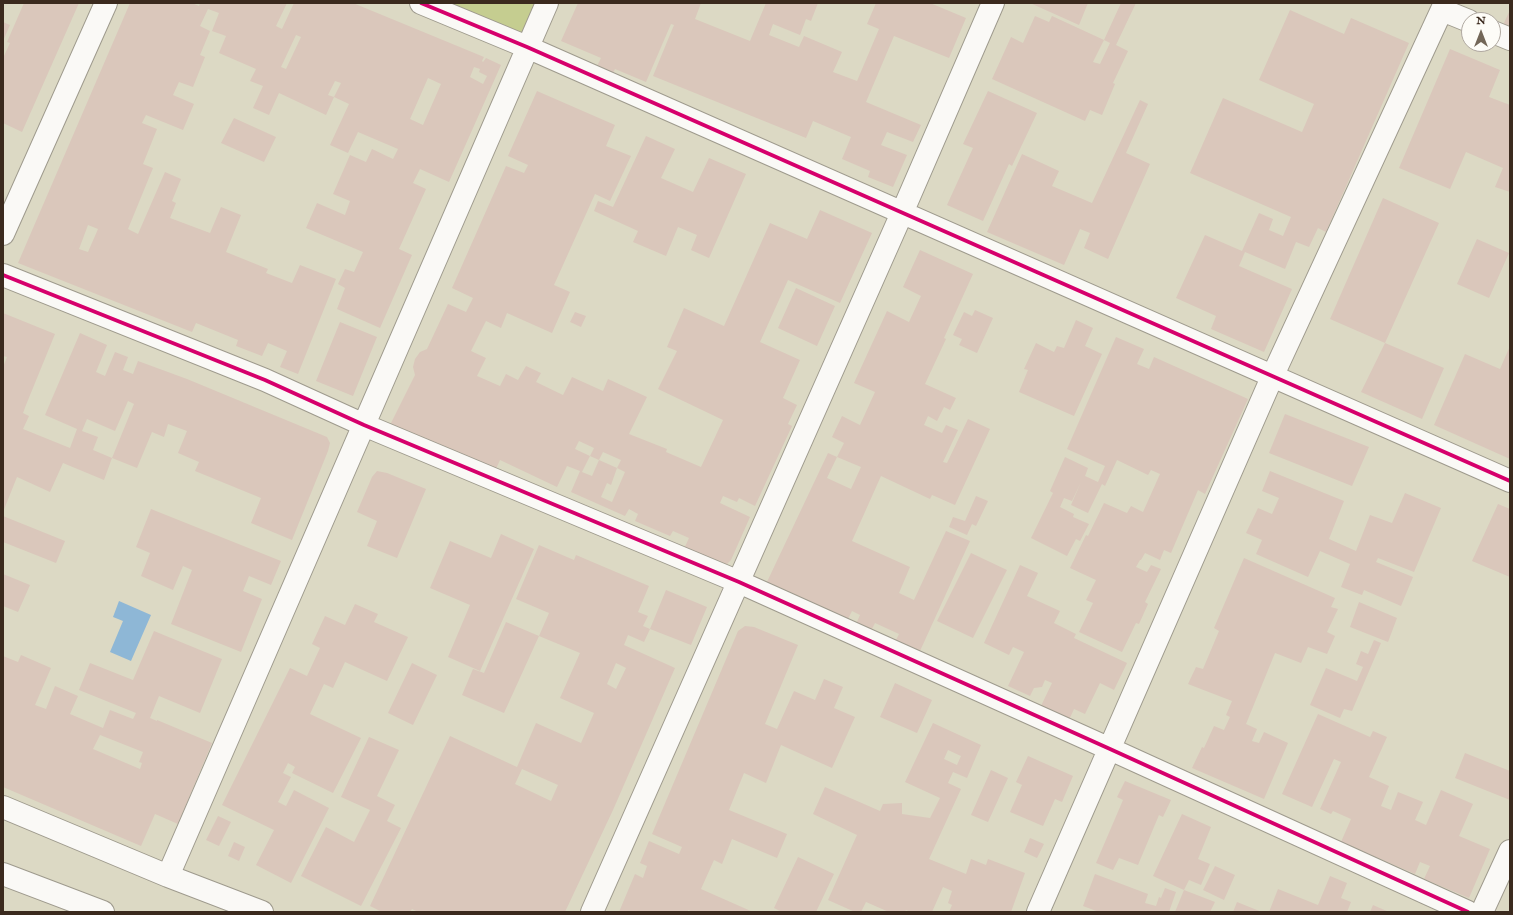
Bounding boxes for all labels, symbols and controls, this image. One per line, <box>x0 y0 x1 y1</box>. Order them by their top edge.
north arrow <box>1461 12 1501 52</box>
text: N <box>1476 14 1486 28</box>

